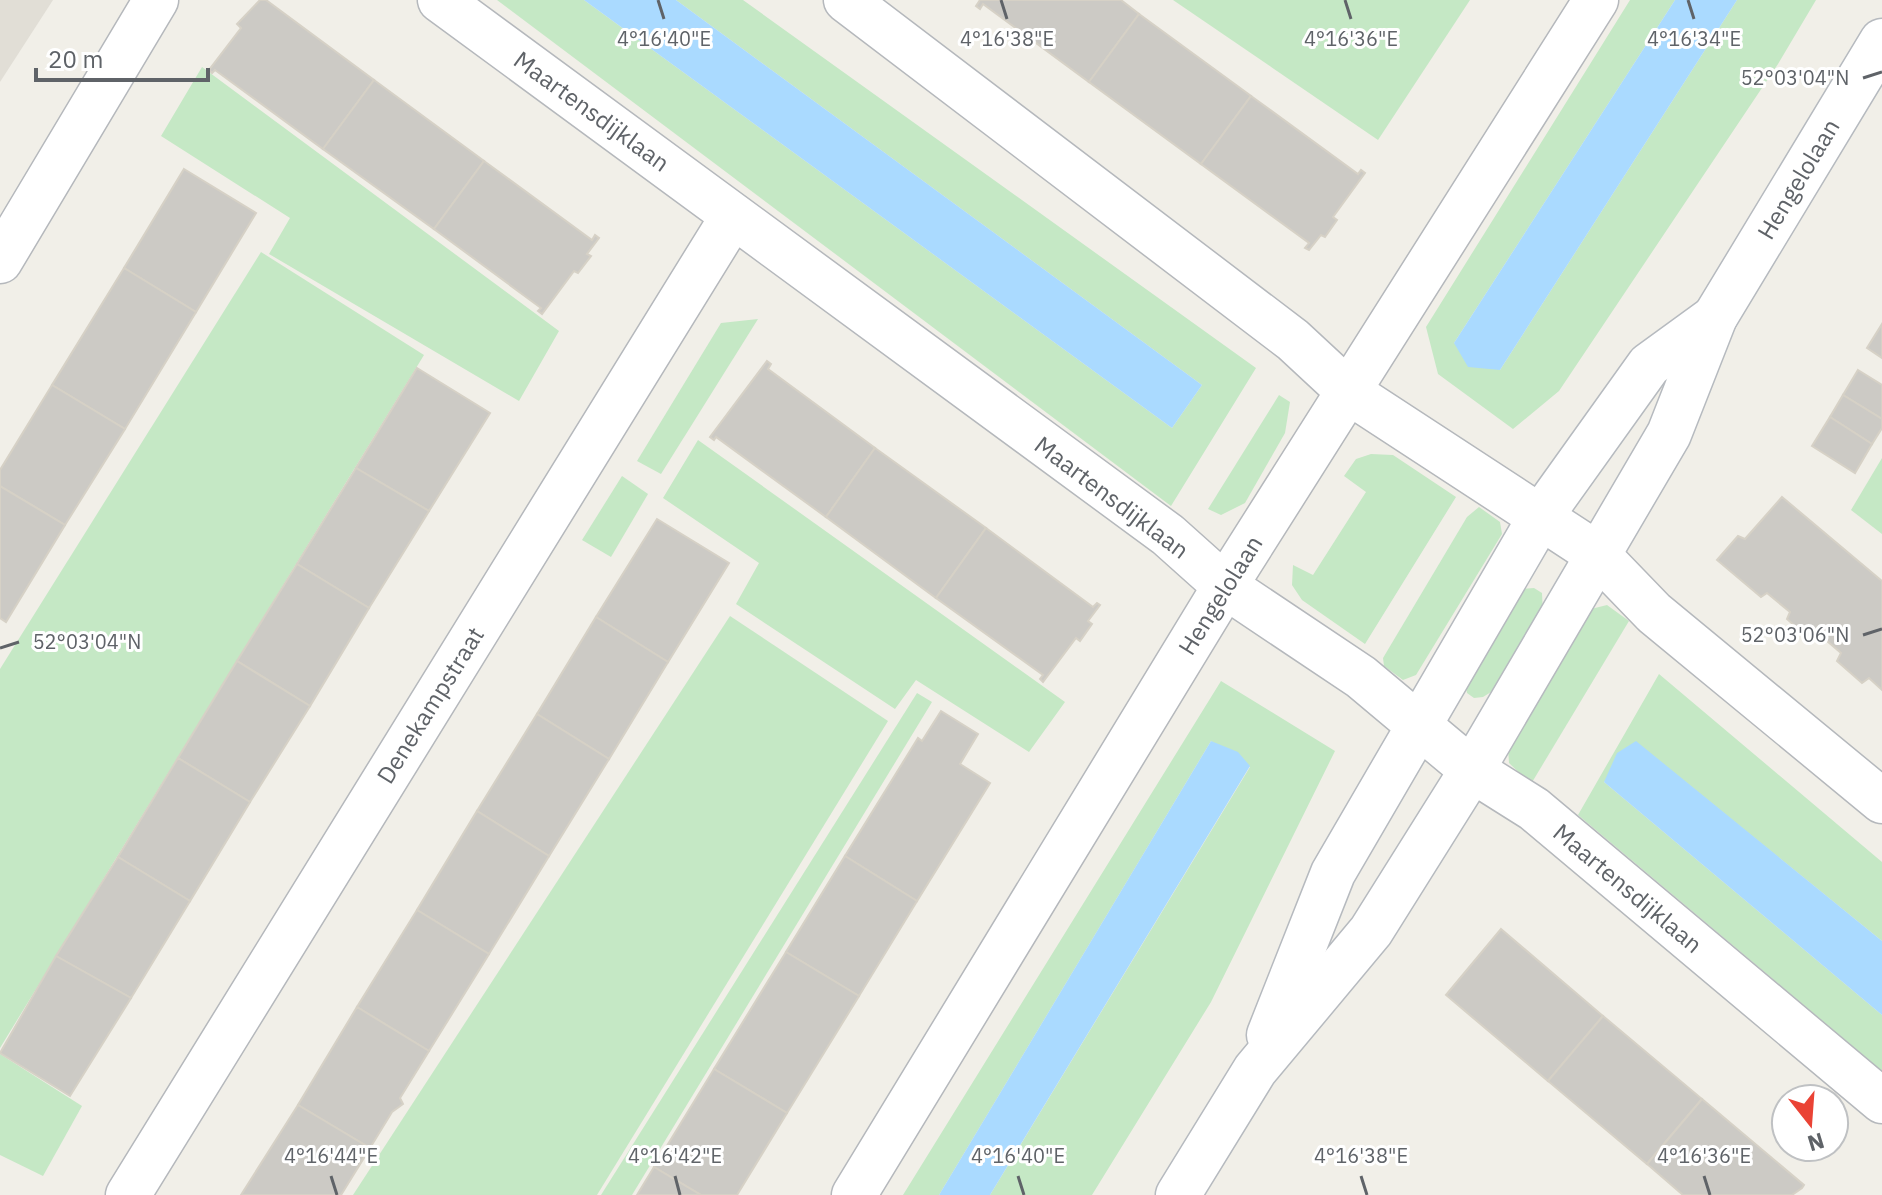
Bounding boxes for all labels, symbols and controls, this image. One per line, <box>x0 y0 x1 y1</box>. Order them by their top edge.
text: 4°16'40"E <box>617 25 711 52</box>
text: 4°16'38"E <box>960 25 1054 52</box>
text: 4°16'36"E <box>1304 25 1398 52</box>
text: 4°16'34"E <box>1647 25 1741 52</box>
scale bar <box>36 32 208 82</box>
text: 20 m <box>48 43 103 75</box>
street label: Maartensdijklaan <box>508 44 676 178</box>
text: 52°03'04"N <box>1741 64 1849 91</box>
street label: Hengelolaan <box>1749 113 1847 245</box>
street label: Maartensdijklaan <box>1028 428 1196 566</box>
street label: Hengelolaan <box>1171 529 1269 661</box>
street label: Denekampstraat <box>369 621 491 789</box>
text: 52°03'06"N <box>1741 621 1849 648</box>
text: 52°03'04"N <box>33 628 141 655</box>
street label: Maartensdijklaan <box>1547 816 1709 960</box>
north arrow <box>1770 1083 1850 1163</box>
text: N <box>1804 1126 1828 1159</box>
text: 4°16'44"E <box>284 1142 378 1169</box>
text: 4°16'42"E <box>628 1142 722 1169</box>
text: 4°16'40"E <box>971 1142 1065 1169</box>
text: 4°16'38"E <box>1314 1142 1408 1169</box>
text: 4°16'36"E <box>1657 1142 1751 1169</box>

